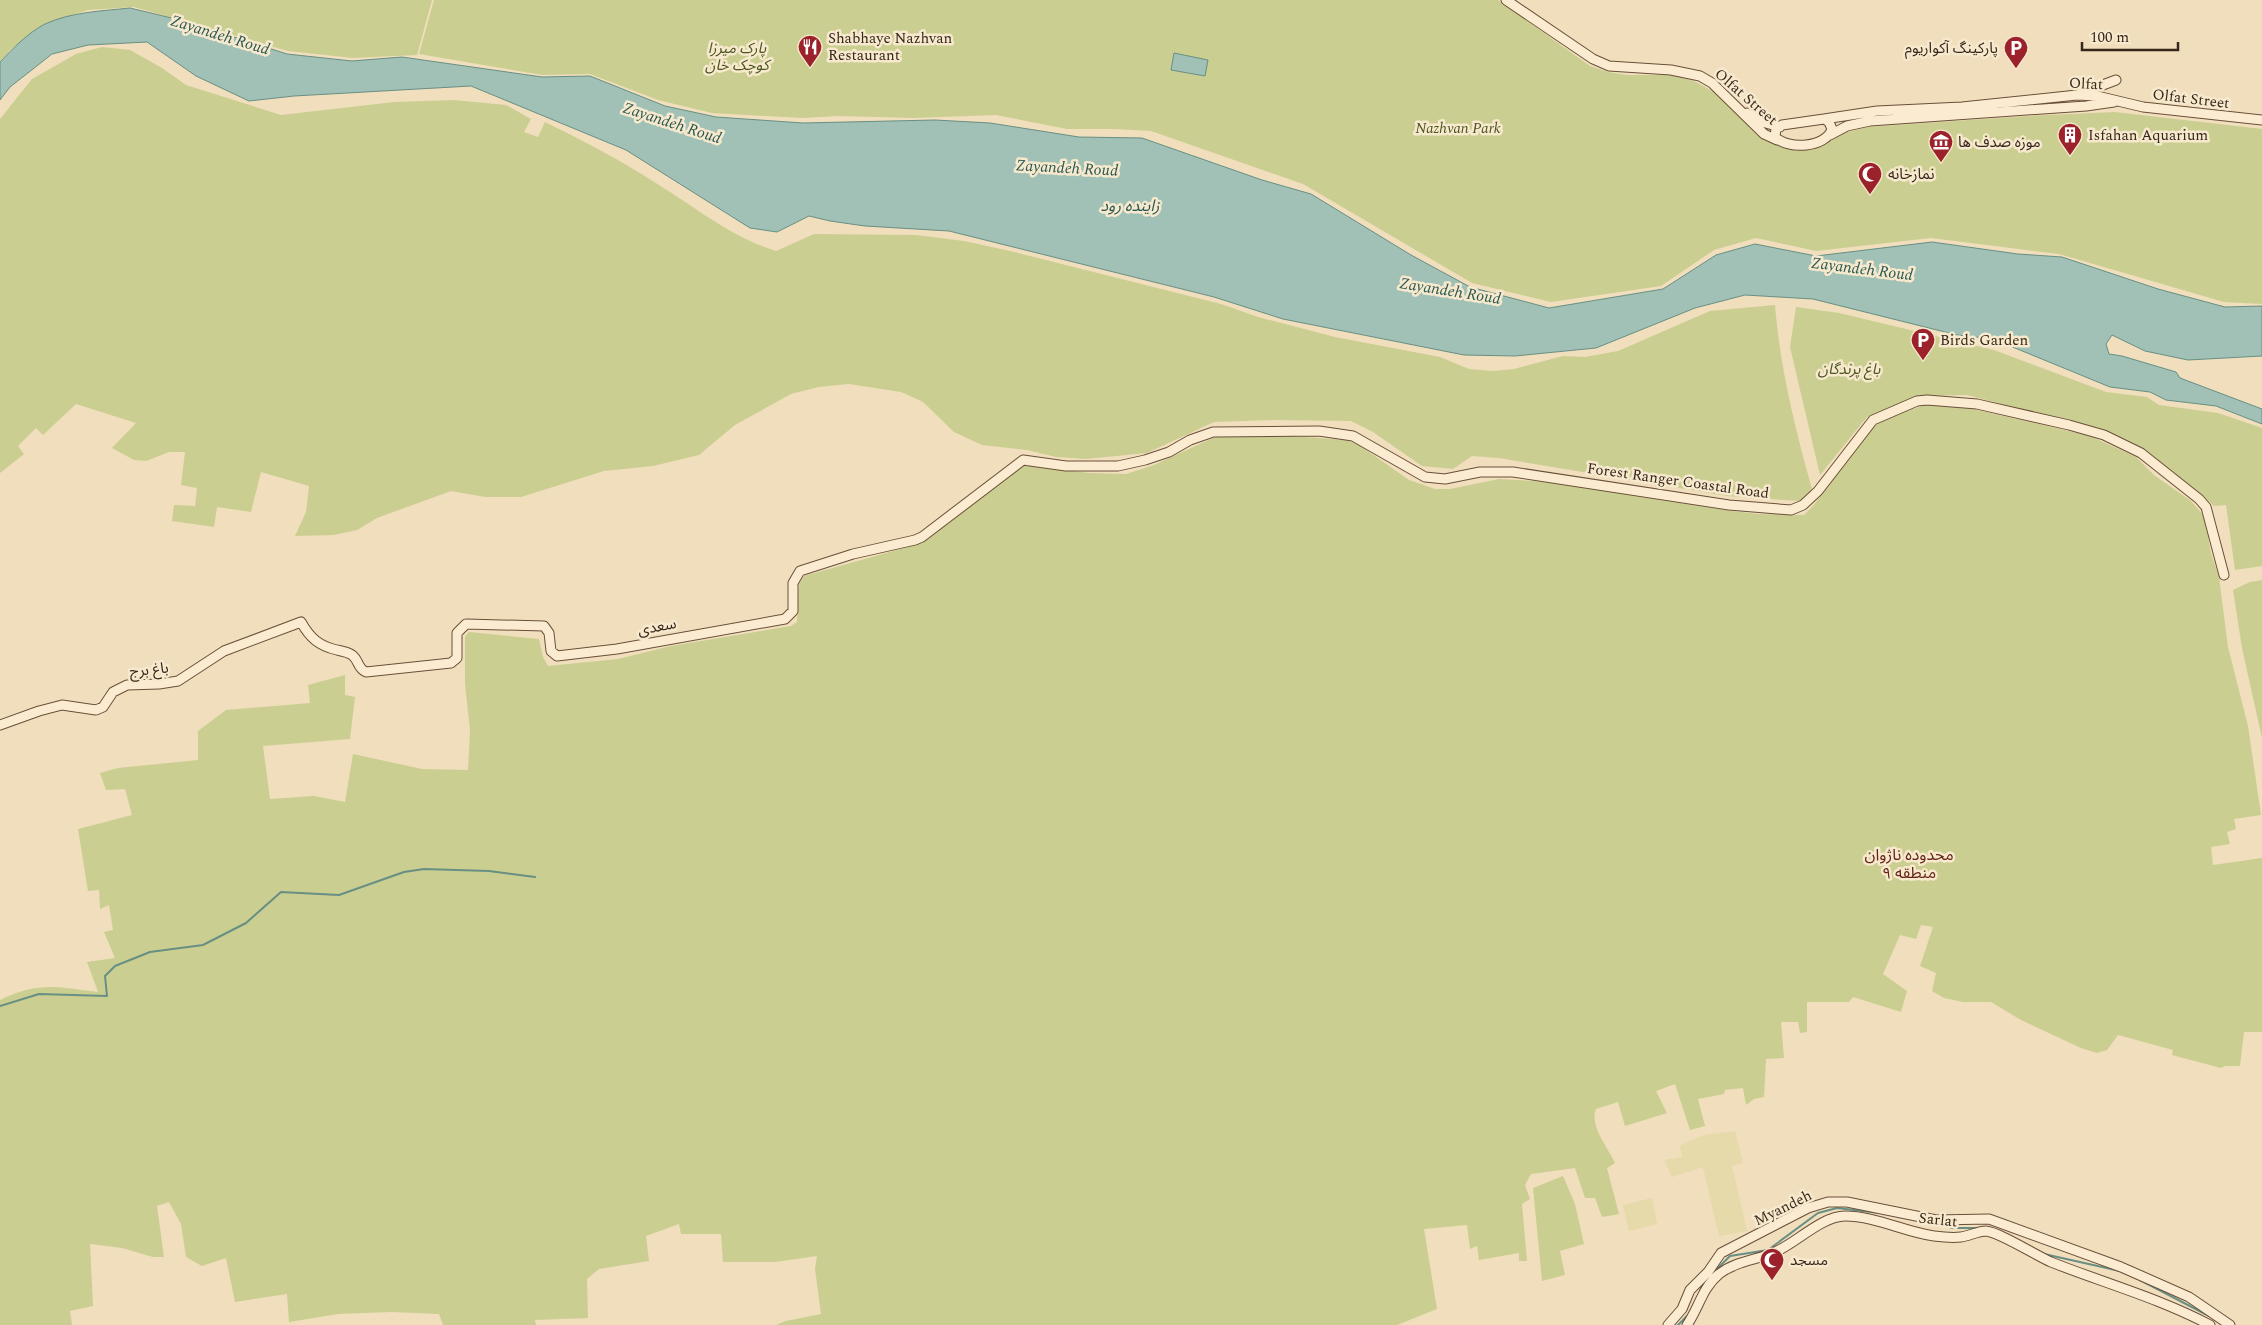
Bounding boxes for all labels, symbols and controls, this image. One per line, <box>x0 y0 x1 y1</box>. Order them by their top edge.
water label: Zayandeh Roud <box>168 9 272 61</box>
scale bar <box>2082 20 2178 52</box>
text: 100 m <box>2090 26 2129 49</box>
place label: Shabhaye Nazhvan Restaurant <box>828 27 953 67</box>
restaurant icon: Shabhaye Nazhvan Restaurant <box>797 34 823 68</box>
parking icon: پارکینگ آکواریوم <box>2003 35 2029 69</box>
park label: پارک میرزا کوچک خان <box>705 37 772 77</box>
place label: پارکینگ آکواریوم <box>1905 37 1998 60</box>
street label: Olfat Street <box>1709 63 1783 131</box>
street label: Olfat <box>2068 72 2104 96</box>
street label: Olfat Street <box>2151 83 2231 115</box>
water label: Zayandeh Roud <box>620 96 724 150</box>
park label: Nazhvan Park <box>1415 117 1501 140</box>
building icon: Isfahan Aquarium <box>2057 122 2083 156</box>
place label: Isfahan Aquarium <box>2088 124 2208 147</box>
museum icon: موزه صدف ها <box>1928 129 1954 163</box>
place label: موزه صدف ها <box>1958 131 2041 154</box>
water label: Zayandeh Roud <box>1015 153 1119 183</box>
mosque icon: نمازخانه <box>1857 161 1883 195</box>
place label: نمازخانه <box>1888 163 1935 186</box>
water label: زاینده رود <box>1100 194 1160 218</box>
water label: Zayandeh Roud <box>1810 251 1914 287</box>
water label: Zayandeh Roud <box>1398 271 1502 311</box>
parking icon: Birds Garden <box>1910 327 1936 361</box>
place label: Birds Garden <box>1940 329 2029 352</box>
park label: باغ پرندگان <box>1818 358 1881 381</box>
street label: Forest Ranger Coastal Road <box>1585 457 1771 505</box>
street label: سعدی <box>636 612 679 642</box>
street label: باغ برج <box>128 657 170 683</box>
district label: محدوده ناژوان منطقه ۹ <box>1864 843 1954 885</box>
street label: Myandeh <box>1750 1184 1816 1232</box>
street label: Sarlat <box>1918 1207 1958 1233</box>
mosque icon: مسجد <box>1759 1247 1785 1281</box>
place label: مسجد <box>1790 1249 1828 1272</box>

